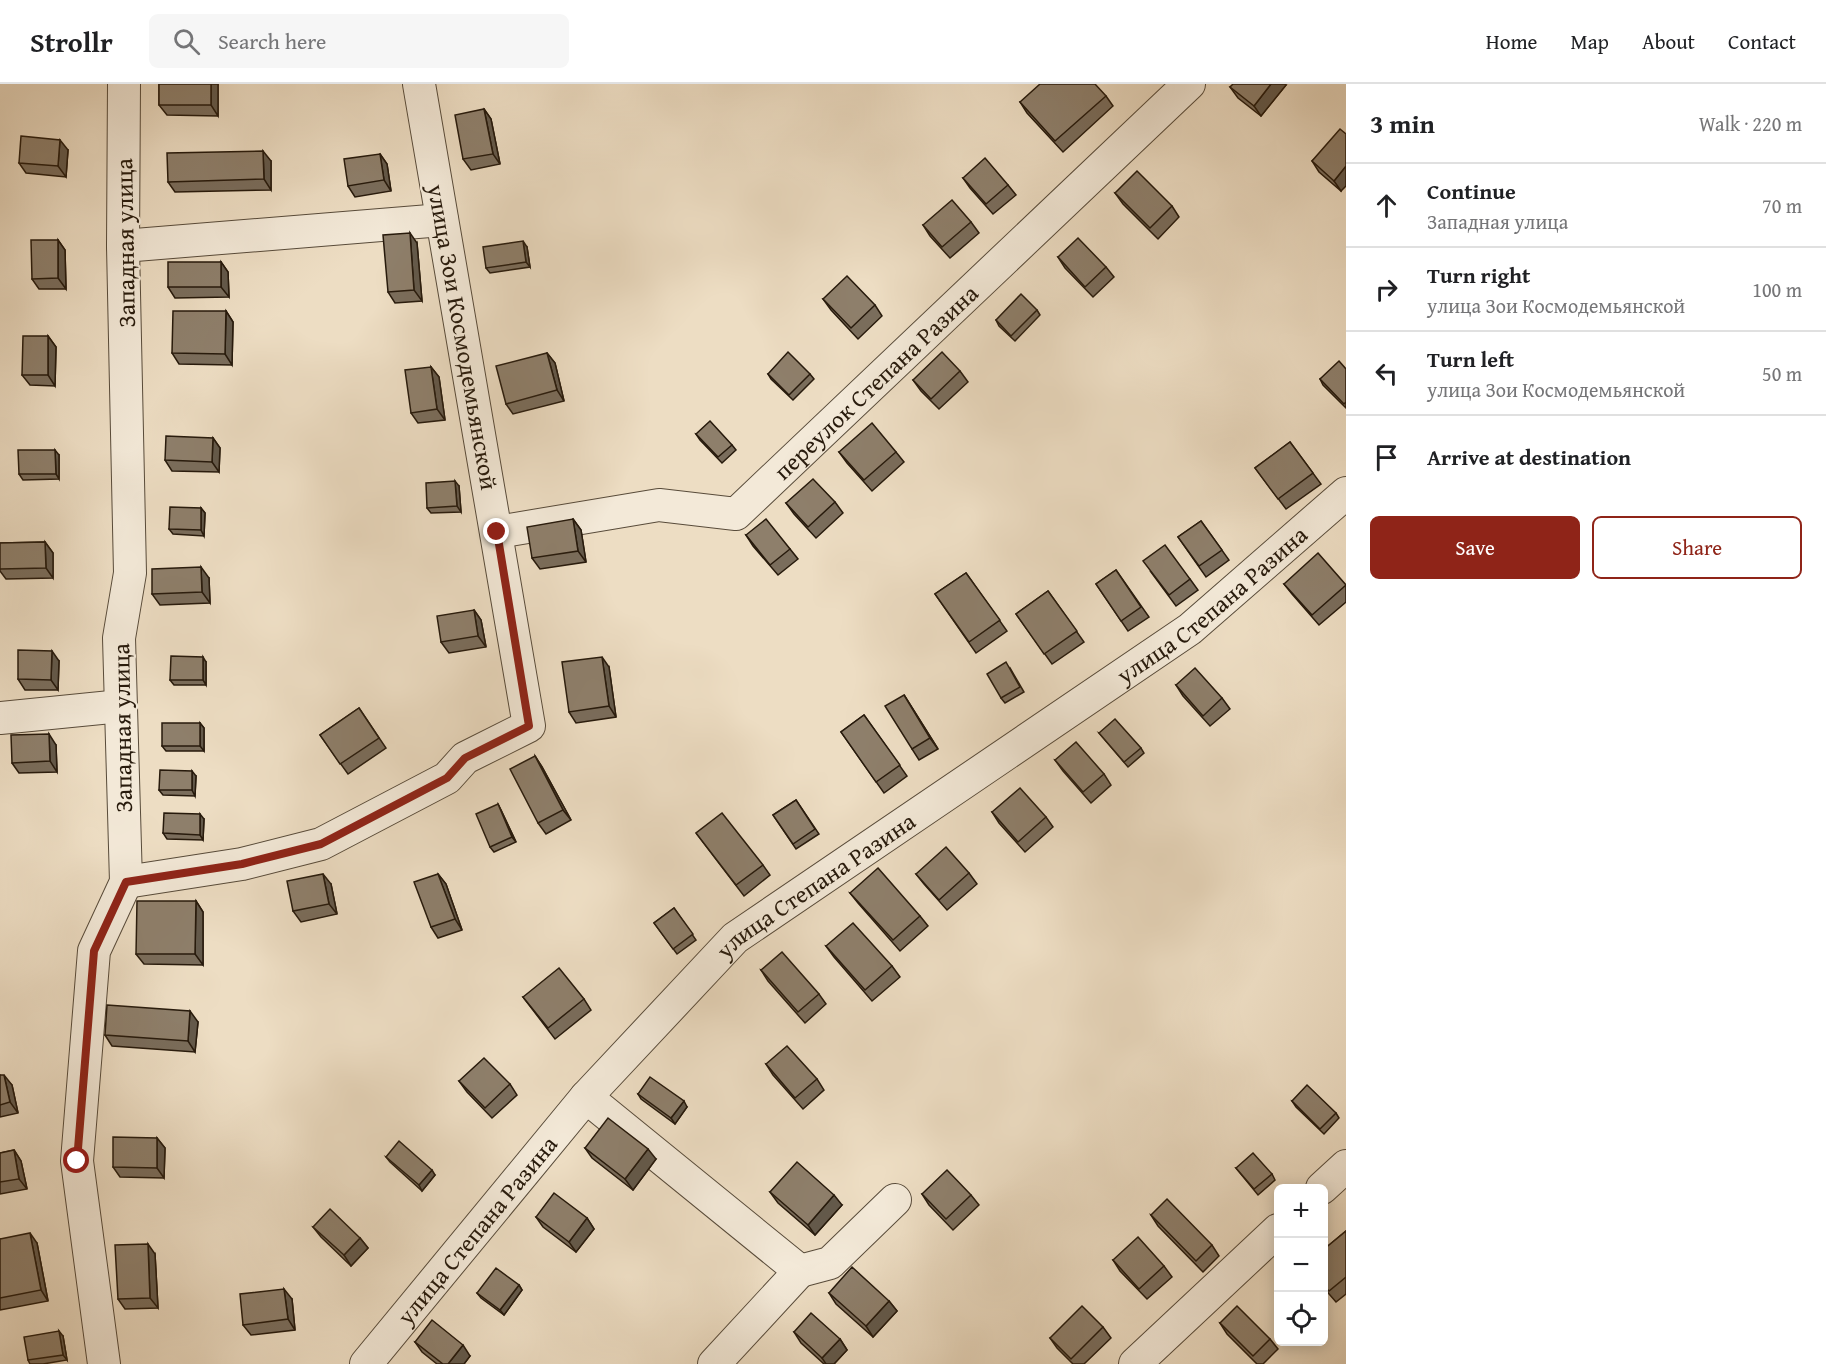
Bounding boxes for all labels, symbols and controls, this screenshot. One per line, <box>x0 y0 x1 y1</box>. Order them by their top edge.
search box <box>149 14 569 68</box>
text: Strollr <box>30 21 113 62</box>
icon: search <box>170 25 203 58</box>
text: Search here <box>218 25 326 57</box>
text: Home <box>1486 26 1537 57</box>
text: Map <box>1570 26 1609 57</box>
text: About <box>1642 26 1695 57</box>
text: Contact <box>1728 26 1796 57</box>
text: 3 min <box>1370 104 1435 143</box>
text: Walk · 220 m <box>1699 109 1802 138</box>
street label: Западная улица <box>106 157 144 328</box>
text: Continue <box>1427 175 1516 207</box>
street label: улица Зои Космодемьянской <box>419 180 507 493</box>
icon: ahead <box>1370 189 1403 222</box>
text: 70 m <box>1762 191 1802 220</box>
text: Западная улица <box>1427 207 1568 236</box>
text: Turn right <box>1427 259 1530 291</box>
icon: right <box>1370 273 1403 306</box>
street label: переулок Степана Разина <box>765 275 986 487</box>
text: 100 m <box>1752 275 1802 304</box>
text: улица Зои Космодемьянской <box>1427 291 1685 320</box>
text: Turn left <box>1427 343 1514 375</box>
icon: left <box>1370 357 1403 390</box>
text: 50 m <box>1762 359 1802 388</box>
text: улица Зои Космодемьянской <box>1427 375 1685 404</box>
icon: arrive <box>1370 441 1403 474</box>
text: Arrive at destination <box>1427 441 1631 473</box>
button: Save <box>1370 516 1580 579</box>
button: Share <box>1592 516 1802 579</box>
street label: улица Степана Разина <box>1108 517 1315 692</box>
route end <box>483 518 509 544</box>
street label: Западная улица <box>103 642 141 813</box>
street label: улица Степана Разина <box>707 803 922 967</box>
street label: улица Степана Разина <box>387 1127 566 1333</box>
route start <box>63 1147 89 1173</box>
map controls <box>1274 1184 1328 1346</box>
button: + <box>1274 1184 1328 1238</box>
button: − <box>1274 1238 1328 1292</box>
button: locate <box>1274 1292 1328 1346</box>

